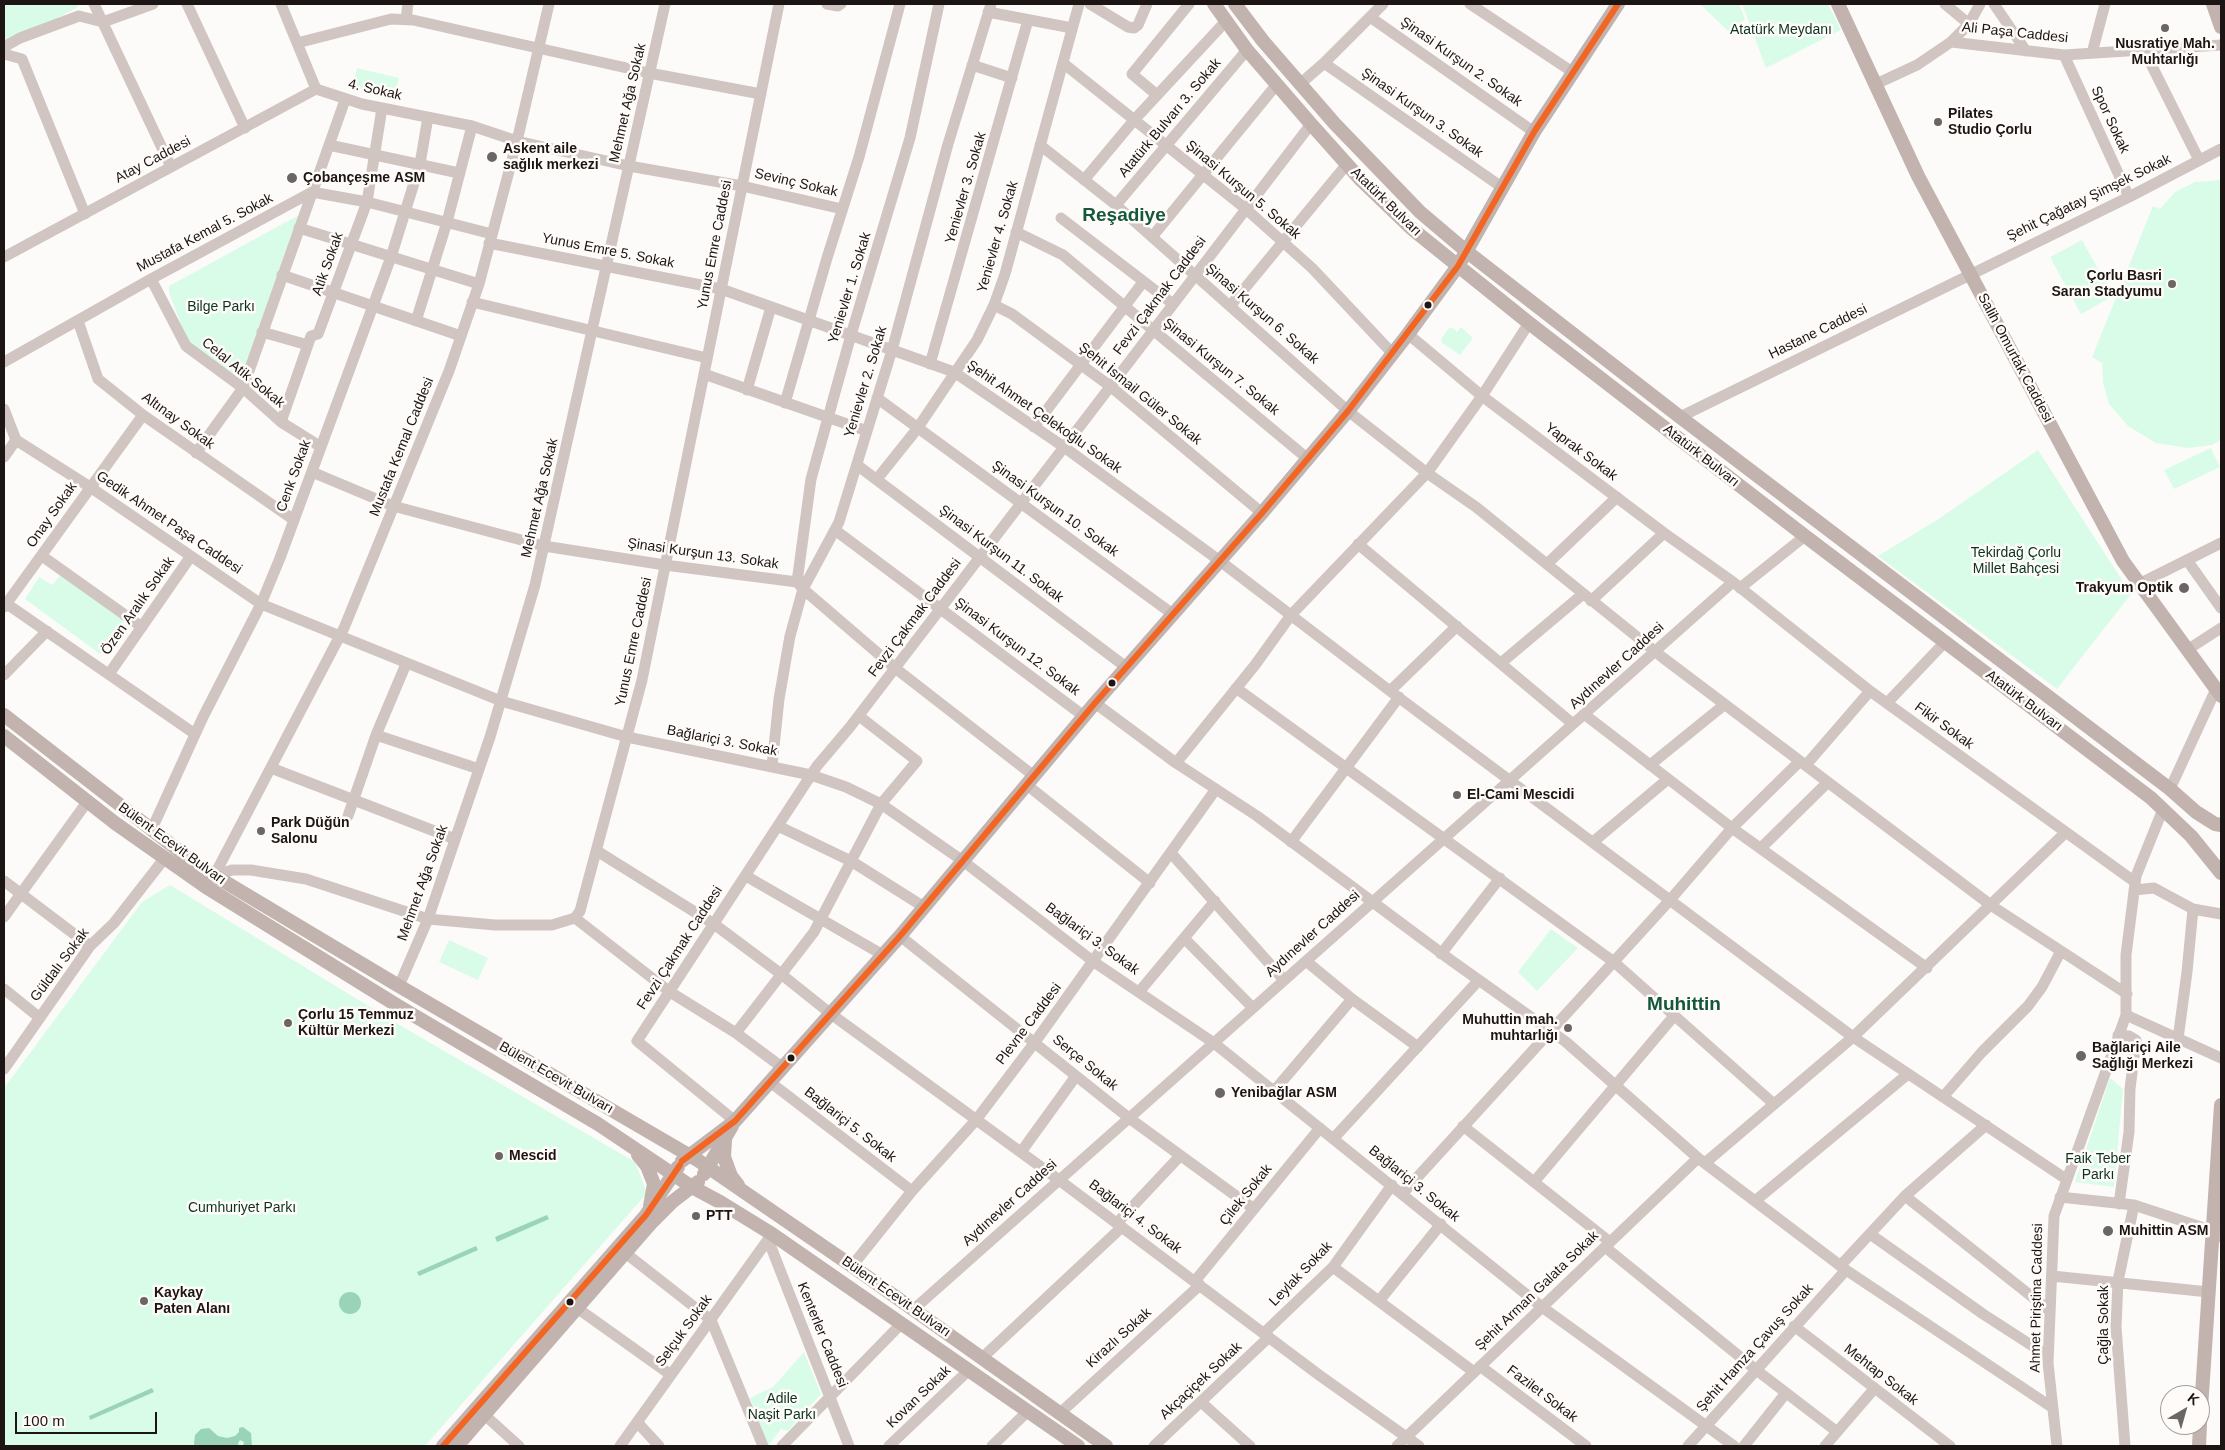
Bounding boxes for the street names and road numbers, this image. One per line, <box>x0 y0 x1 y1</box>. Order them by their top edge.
street label: Şinasi Kurşun 2. Sokak <box>1397 14 1525 110</box>
street label: Ali Paşa Caddesi <box>1961 19 2069 47</box>
street label: Mehmet Ağa Sokak <box>606 42 650 164</box>
street label: Atatürk Bulvarı 3. Sokak <box>1115 55 1225 181</box>
street label: Şinasi Kurşun 3. Sokak <box>1358 65 1486 161</box>
street label: 4. Sokak <box>347 76 403 104</box>
street label: Spor Sokak <box>2087 84 2133 156</box>
street label: Yenievler 3. Sokak <box>942 130 990 246</box>
street label: Atay Caddesi <box>112 133 194 187</box>
street label: Şinasi Kurşun 5. Sokak <box>1182 137 1304 243</box>
street label: Şehit Çağatay Şimşek Sokak <box>2004 151 2174 245</box>
street label: Atatürk Bulvarı <box>1347 164 1425 240</box>
street label: Sevinç Sokak <box>753 165 839 201</box>
street label: Yunus Emre Caddesi <box>694 179 736 311</box>
street label: Yenievler 4. Sokak <box>974 179 1022 295</box>
street label: Mustafa Kemal 5. Sokak <box>134 190 276 276</box>
street label: Atik Sokak <box>309 230 347 298</box>
street label: Yunus Emre 5. Sokak <box>540 230 676 272</box>
street label: Yenievler 1. Sokak <box>825 230 875 346</box>
street label: Fevzi Çakmak Caddesi <box>1110 233 1210 359</box>
street label: Şinasi Kurşun 6. Sokak <box>1202 260 1322 368</box>
street label: Salih Omurtak Caddesi <box>1974 291 2056 425</box>
street label: Hastane Caddesi <box>1766 301 1870 363</box>
street label: Şinasi Kurşun 7. Sokak <box>1159 315 1283 419</box>
street label: Yenievler 2. Sokak <box>841 324 891 440</box>
street label: Celal Atik Sokak <box>198 334 288 412</box>
street label: Şehit İsmail Güler Sokak <box>1075 339 1205 449</box>
street label: Şehit Ahmet Çelekoğlu Sokak <box>963 357 1125 477</box>
street label: Mustafa Kemal Caddesi <box>366 375 438 519</box>
street label: Altınay Sokak <box>138 389 218 453</box>
street label: Yaprak Sokak <box>1542 419 1620 485</box>
street label: Atatürk Bulvarı <box>1660 421 1742 491</box>
street label: Mehmet Ağa Sokak <box>518 437 562 559</box>
street label: Cenk Sokak <box>273 438 315 514</box>
street label: Şinasi Kurşun 10. Sokak <box>988 457 1122 561</box>
street label: Gedik Ahmet Paşa Caddesi <box>93 468 245 578</box>
street label: Onay Sokak <box>23 479 81 551</box>
street label: Şinasi Kurşun 11. Sokak <box>935 502 1067 606</box>
street label: Şinasi Kurşun 13. Sokak <box>626 535 780 573</box>
street label: Özen Aralık Sokak <box>98 554 178 658</box>
street label: Fevzi Çakmak Caddesi <box>865 555 965 681</box>
street label: Yunus Emre Caddesi <box>612 576 656 708</box>
street label: Şinasi Kurşun 12. Sokak <box>951 594 1083 700</box>
street label: Aydınevler Caddesi <box>1566 619 1668 713</box>
street label: Atatürk Bulvarı <box>1982 667 2066 735</box>
street label: Fikir Sokak <box>1911 699 1977 753</box>
street label: Bağlariçi 3. Sokak <box>665 722 779 760</box>
street label: Bülent Ecevit Bulvarı <box>115 799 229 889</box>
street label: Mehmet Ağa Sokak <box>394 823 452 943</box>
street label: Fevzi Çakmak Caddesi <box>634 883 726 1013</box>
street label: Aydınevler Caddesi <box>1262 887 1364 981</box>
street label: Bağlariçi 3. Sokak <box>1042 899 1142 979</box>
street label: Güldalı Sokak <box>27 925 93 1005</box>
street label: Plevne Caddesi <box>993 980 1065 1068</box>
street label: Serçe Sokak <box>1049 1031 1121 1095</box>
street label: Bülent Ecevit Bulvarı <box>496 1038 616 1118</box>
street label: Bağlariçi 5. Sokak <box>801 1084 899 1166</box>
street label: Bağlariçi 3. Sokak <box>1365 1142 1463 1226</box>
street label: Aydınevler Caddesi <box>959 1156 1061 1250</box>
street label: Çilek Sokak <box>1216 1161 1276 1229</box>
street label: Bağlariçi 4. Sokak <box>1085 1177 1185 1257</box>
street label: Ahmet Piriştina Caddesi <box>2027 1223 2047 1373</box>
street label: Şehit Arman Galata Sokak <box>1472 1228 1602 1354</box>
street label: Leylak Sokak <box>1266 1238 1336 1310</box>
street label: Bülent Ecevit Bulvarı <box>838 1253 954 1341</box>
street label: Kenterler Caddesi <box>793 1280 851 1390</box>
street label: Şehit Hamza Çavuş Sokak <box>1693 1281 1817 1415</box>
street label: Çağla Sokak <box>2096 1285 2112 1365</box>
street label: Selçuk Sokak <box>652 1292 716 1370</box>
street label: Kirazlı Sokak <box>1083 1304 1155 1372</box>
street label: Akçaçiçek Sokak <box>1157 1339 1245 1423</box>
street label: Mehtap Sokak <box>1841 1341 1921 1409</box>
street label: Kovan Sokak <box>883 1362 955 1432</box>
street label: Fazilet Sokak <box>1503 1362 1581 1426</box>

